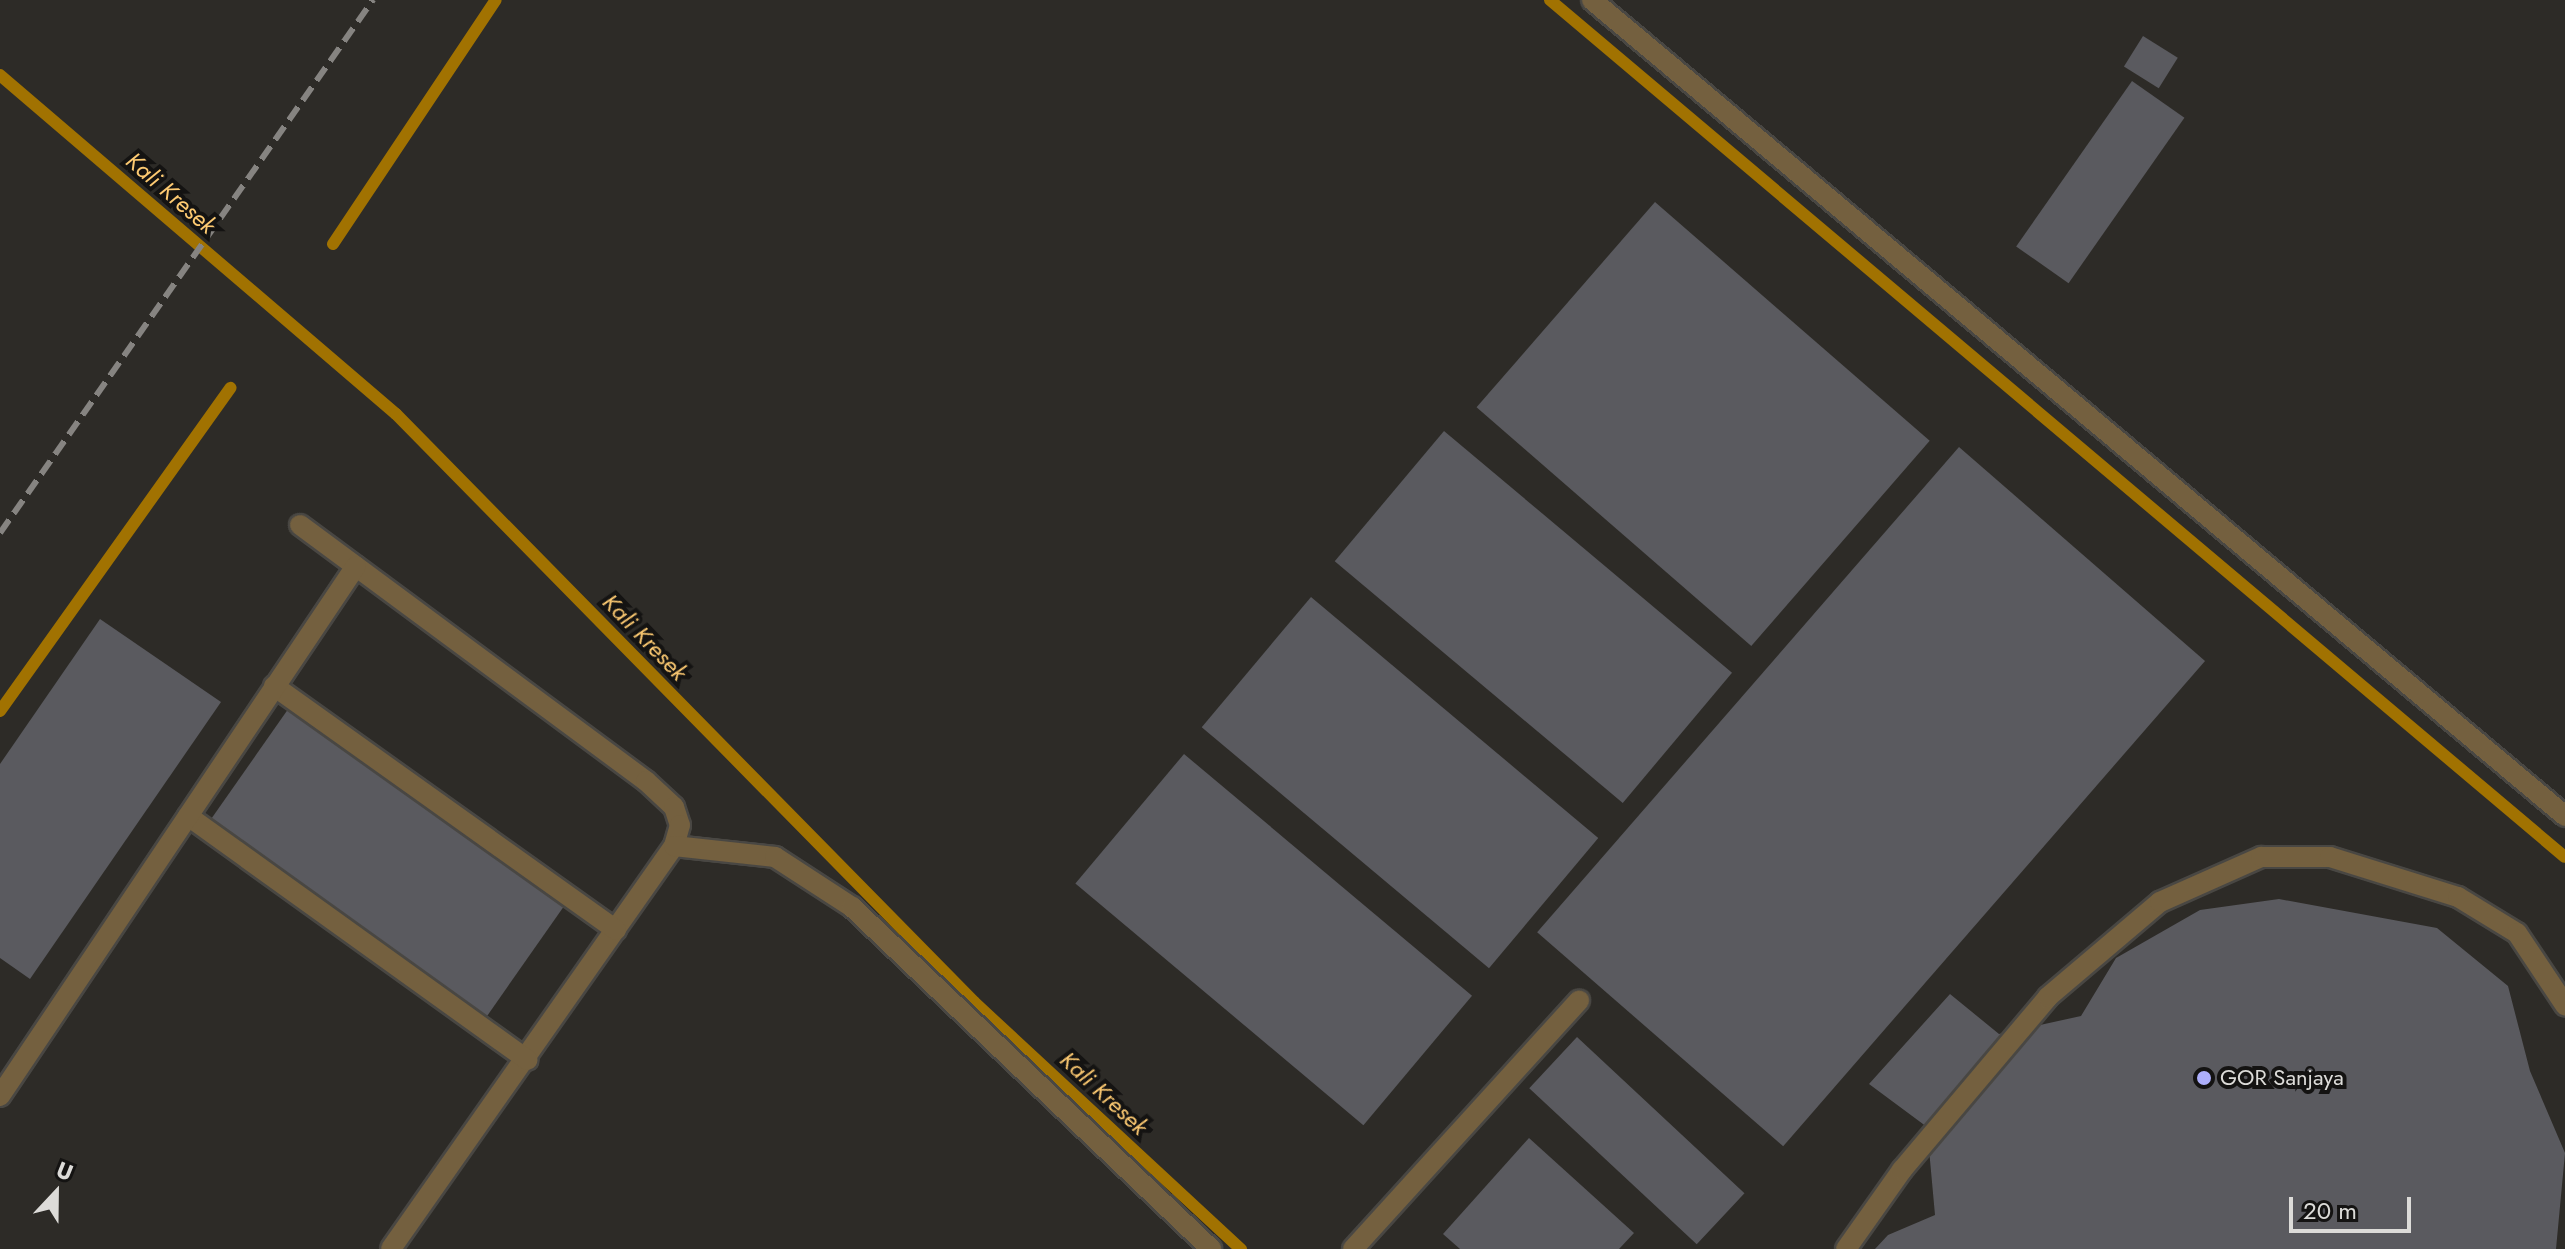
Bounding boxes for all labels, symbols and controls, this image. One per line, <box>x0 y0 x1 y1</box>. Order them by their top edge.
water label: Kali Kresek <box>120 146 222 240</box>
water label: Kali Kresek <box>597 588 693 686</box>
water label: Kali Kresek <box>1054 1045 1154 1141</box>
place label: GOR Sanjaya <box>2220 1065 2344 1091</box>
marker: GOR Sanjaya <box>2195 1069 2213 1087</box>
north arrow <box>16 1153 96 1233</box>
text: U <box>52 1153 78 1188</box>
scale bar <box>2293 1181 2415 1231</box>
text: 20 m <box>2303 1193 2357 1228</box>

